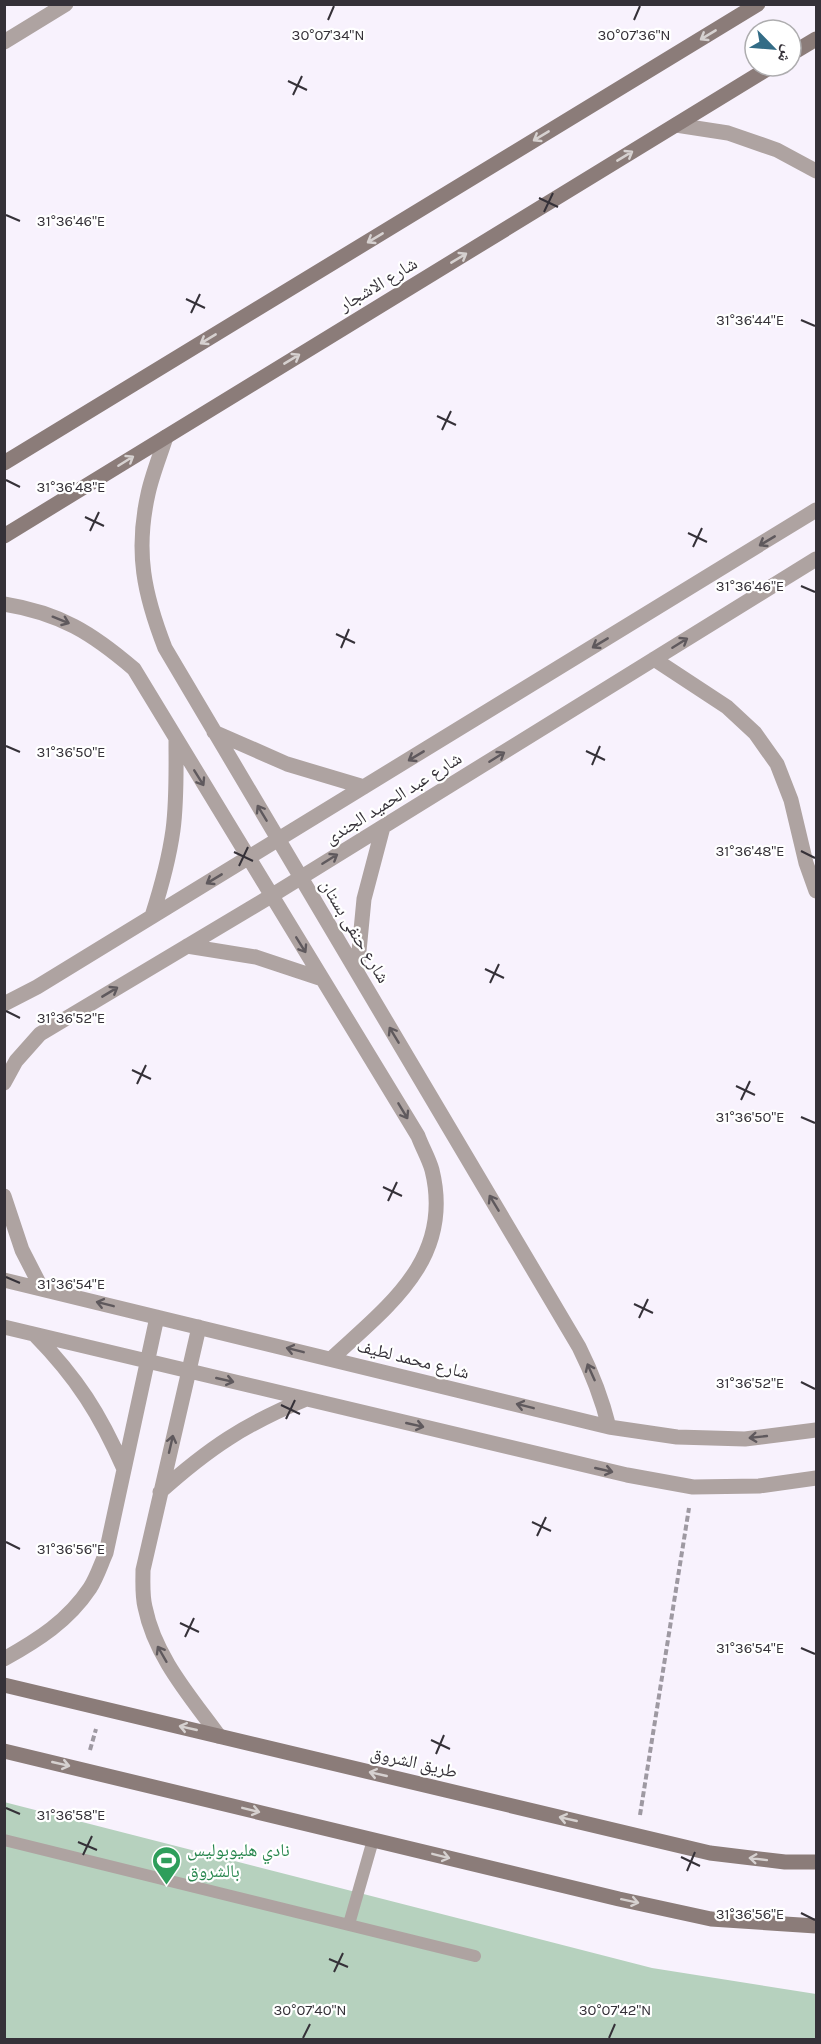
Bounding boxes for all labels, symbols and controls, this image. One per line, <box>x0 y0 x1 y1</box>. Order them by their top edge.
north arrow <box>743 18 803 78</box>
text: 30°07'34"N <box>292 26 364 44</box>
text: 30°07'36"N <box>597 26 671 44</box>
one-way arrow <box>700 29 717 41</box>
text: ش <box>774 42 798 66</box>
one-way arrow <box>533 131 550 143</box>
one-way arrow <box>616 150 633 162</box>
text: 31°36'46"E <box>37 212 105 230</box>
one-way arrow <box>366 231 383 244</box>
one-way arrow <box>450 251 467 263</box>
street label: شارع الاشجار <box>334 252 421 316</box>
text: 31°36'44"E <box>716 311 784 329</box>
one-way arrow <box>200 333 217 345</box>
one-way arrow <box>283 353 300 365</box>
one-way arrow <box>117 455 134 467</box>
text: 31°36'48"E <box>37 478 106 496</box>
one-way arrow <box>759 535 776 547</box>
text: 31°36'46"E <box>716 577 784 595</box>
one-way arrow <box>51 615 69 626</box>
one-way arrow <box>592 637 609 649</box>
one-way arrow <box>671 637 688 649</box>
text: 31°36'50"E <box>37 743 105 761</box>
street label: شارع عبد الحميد الجندى <box>320 747 466 849</box>
one-way arrow <box>408 750 425 762</box>
one-way arrow <box>488 750 505 763</box>
one-way arrow <box>193 769 205 786</box>
one-way arrow <box>256 805 268 822</box>
text: 31°36'48"E <box>716 842 785 860</box>
one-way arrow <box>322 852 339 865</box>
one-way arrow <box>206 874 223 886</box>
street label: شارع حنفى بستان <box>315 875 395 987</box>
one-way arrow <box>295 936 307 953</box>
one-way arrow <box>101 986 118 998</box>
text: 31°36'52"E <box>37 1009 105 1027</box>
one-way arrow <box>388 1027 400 1044</box>
one-way arrow <box>397 1102 409 1119</box>
text: 31°36'50"E <box>716 1108 784 1126</box>
one-way arrow <box>487 1195 499 1212</box>
text: 31°36'54"E <box>37 1275 105 1293</box>
one-way arrow <box>96 1298 115 1310</box>
street label: شارع محمد لطيف <box>354 1334 472 1384</box>
one-way arrow <box>285 1343 304 1355</box>
one-way arrow <box>585 1363 596 1381</box>
one-way arrow <box>215 1374 234 1386</box>
text: 31°36'52"E <box>716 1374 784 1392</box>
one-way arrow <box>516 1400 535 1412</box>
one-way arrow <box>405 1419 424 1431</box>
one-way arrow <box>749 1432 769 1443</box>
one-way arrow <box>166 1435 178 1454</box>
one-way arrow <box>594 1464 613 1476</box>
text: 31°36'56"E <box>37 1540 105 1558</box>
text: 31°36'54"E <box>716 1639 784 1657</box>
one-way arrow <box>156 1645 167 1663</box>
one-way arrow <box>179 1722 198 1734</box>
street label: طريق الشروق <box>368 1741 460 1783</box>
one-way arrow <box>52 1759 71 1771</box>
one-way arrow <box>369 1767 388 1779</box>
one-way arrow <box>241 1805 260 1817</box>
text: 31°36'58"E <box>36 1806 106 1824</box>
one-way arrow <box>558 1812 577 1824</box>
place label: نادي هليوبوليس بالشروق <box>187 1839 290 1882</box>
sports icon: نادي هليوبوليس بالشروق <box>150 1844 182 1886</box>
one-way arrow <box>431 1850 450 1862</box>
one-way arrow <box>749 1853 769 1864</box>
one-way arrow <box>620 1896 639 1907</box>
text: 31°36'56"E <box>716 1905 784 1923</box>
text: 30°07'40"N <box>274 2001 346 2019</box>
text: 30°07'42"N <box>579 2001 651 2019</box>

